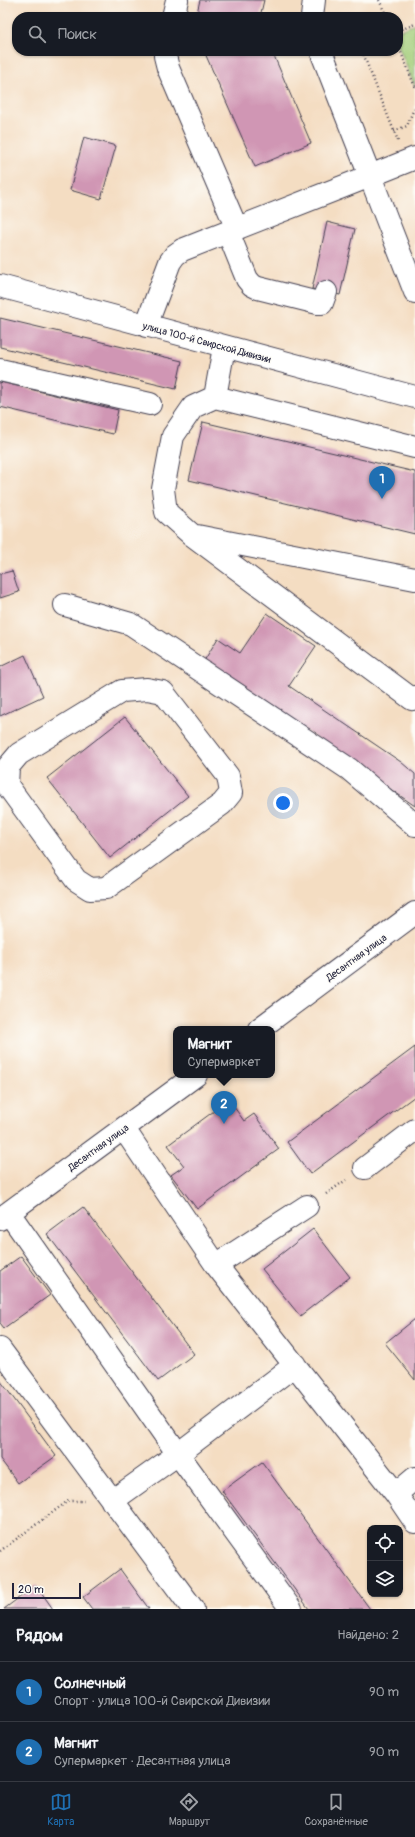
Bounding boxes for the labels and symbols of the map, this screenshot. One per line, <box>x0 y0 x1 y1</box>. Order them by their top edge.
street label: улица 100-й Свирской Дивизии <box>140 320 273 366</box>
pin: 1 <box>369 466 395 499</box>
your location <box>273 793 293 813</box>
street label: Десантная улица <box>323 932 390 984</box>
pin: 2 <box>211 1091 237 1124</box>
street label: Десантная улица <box>65 1122 132 1174</box>
scale bar <box>12 1581 81 1600</box>

